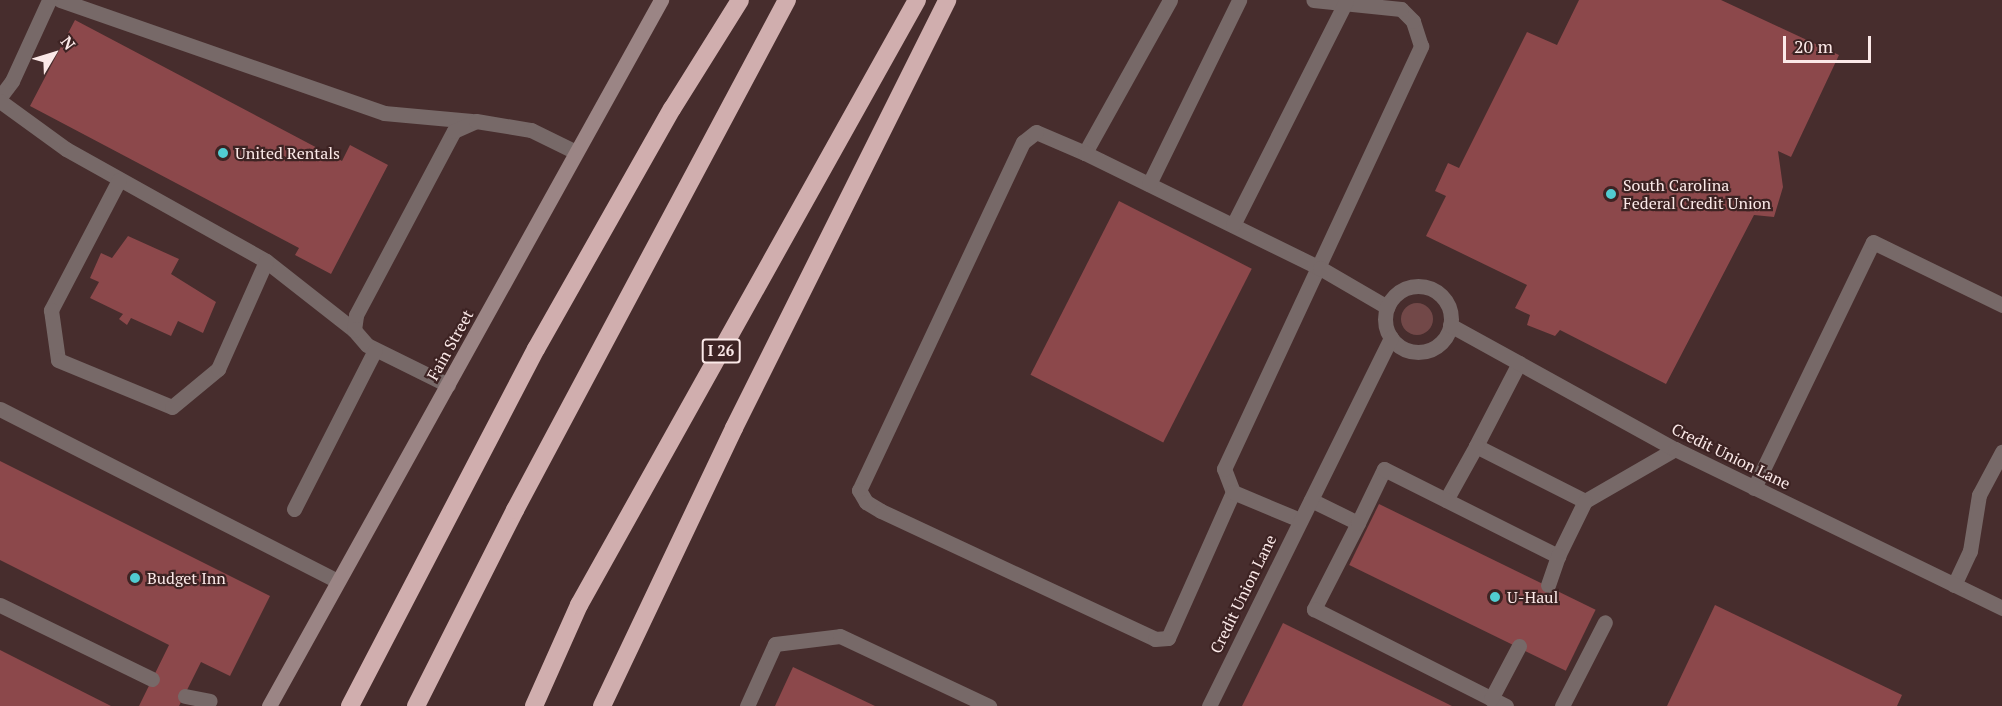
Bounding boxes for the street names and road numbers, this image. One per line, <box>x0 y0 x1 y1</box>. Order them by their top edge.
street label: Fain Street <box>423 306 477 384</box>
road number: I 26 <box>702 339 740 363</box>
street label: Credit Union Lane <box>1668 419 1794 493</box>
street label: Credit Union Lane <box>1206 531 1280 657</box>

